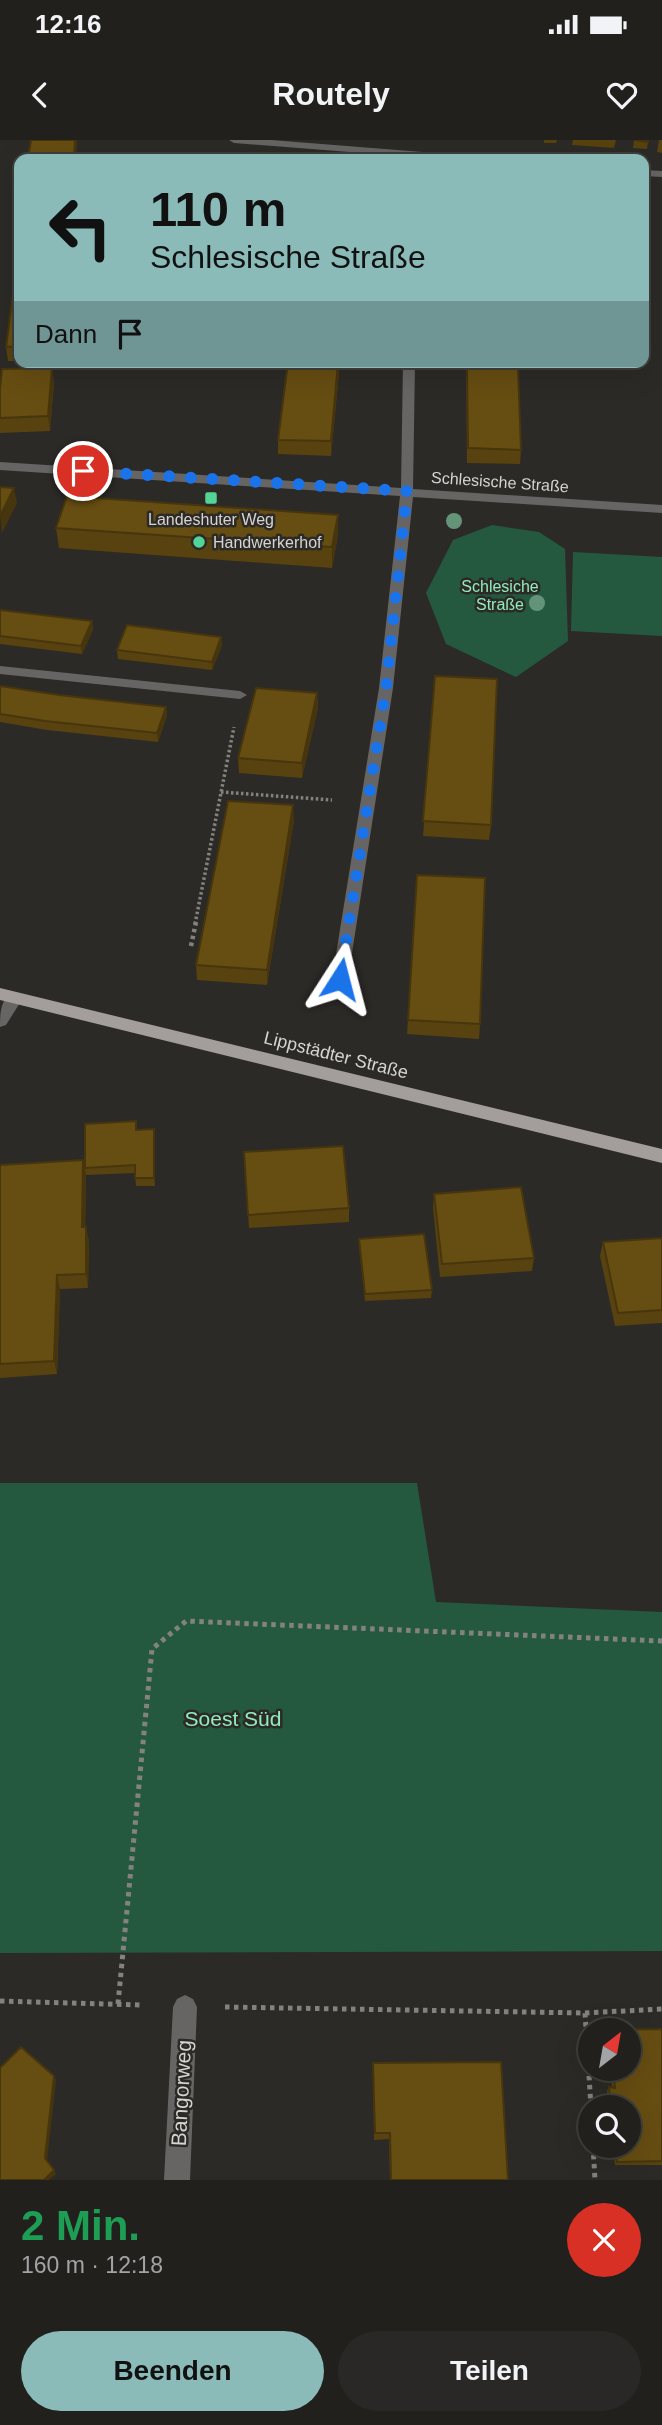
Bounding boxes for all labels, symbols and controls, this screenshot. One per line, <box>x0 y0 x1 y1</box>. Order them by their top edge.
text: 12:16 <box>35 9 102 39</box>
icon: back <box>21 76 59 114</box>
text: Routely <box>272 76 390 112</box>
icon: heart <box>603 76 641 114</box>
icon: left <box>35 182 126 273</box>
text: 110 m <box>150 182 286 236</box>
text: Schlesische Straße <box>150 239 426 275</box>
icon: arrive <box>111 315 149 353</box>
text: Dann <box>35 319 97 349</box>
pin <box>53 441 113 501</box>
icon: arrive <box>64 452 102 490</box>
street label: Schlesische Straße <box>431 469 569 495</box>
marker: Landeshuter Weg <box>203 490 219 506</box>
place label: Landeshuter Weg <box>148 511 274 528</box>
marker: Handwerkerhof <box>191 534 207 550</box>
place label: Handwerkerhof <box>213 534 322 551</box>
park label: Schlesiche Straße <box>461 578 539 613</box>
position arrow <box>303 942 377 1016</box>
street label: Lippstädter Straße <box>262 1027 410 1083</box>
park label: Soest Süd <box>185 1707 281 1730</box>
north arrow <box>578 2018 640 2081</box>
map controls <box>578 2018 641 2158</box>
street label: Bangorweg <box>167 2039 195 2147</box>
button: search <box>578 2095 641 2158</box>
text: 2 Min. <box>21 2202 140 2249</box>
button: close <box>567 2203 641 2277</box>
text: 160 m · 12:18 <box>21 2252 163 2278</box>
button: Beenden <box>21 2331 324 2411</box>
button: Teilen <box>338 2331 641 2411</box>

